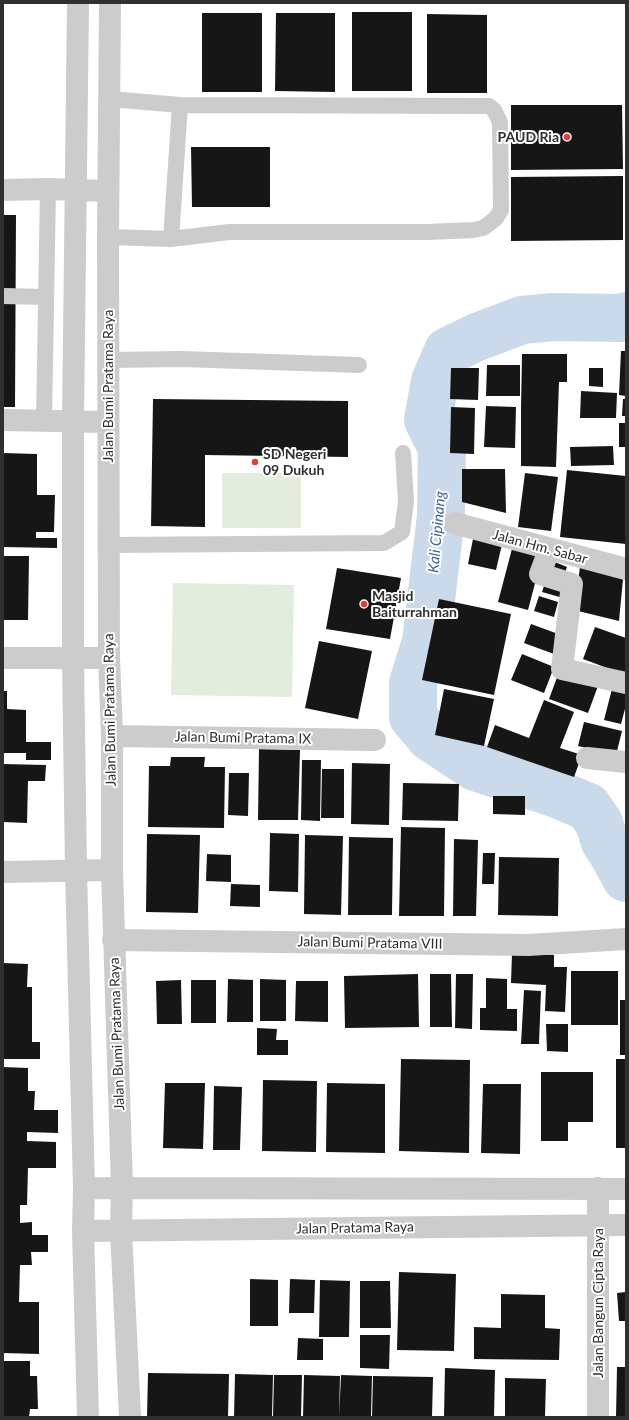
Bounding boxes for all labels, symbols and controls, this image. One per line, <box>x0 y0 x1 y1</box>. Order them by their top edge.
place label: PAUD Ria <box>498 129 559 145</box>
marker: PAUD Ria <box>562 132 572 142</box>
street label: Jalan Bumi Pratama Raya <box>100 309 116 463</box>
place label: SD Negeri 09 Dukuh <box>263 446 326 478</box>
marker: SD Negeri 09 Dukuh <box>250 457 260 467</box>
water label: Kali Cipinang <box>424 490 450 574</box>
street label: Jalan Hm. Sabar <box>491 526 589 568</box>
place label: Masjid Baiturrahman <box>372 588 457 620</box>
marker: Masjid Baiturrahman <box>359 599 369 609</box>
street label: Jalan Bumi Pratama Raya <box>100 633 120 787</box>
street label: Jalan Bumi Pratama IX <box>175 728 311 748</box>
street label: Jalan Bumi Pratama VIII <box>297 933 443 953</box>
street label: Jalan Bumi Pratama Raya <box>106 957 128 1111</box>
street label: Jalan Pratama Raya <box>296 1219 414 1237</box>
street label: Jalan Bangun Cipta Raya <box>590 1228 606 1378</box>

